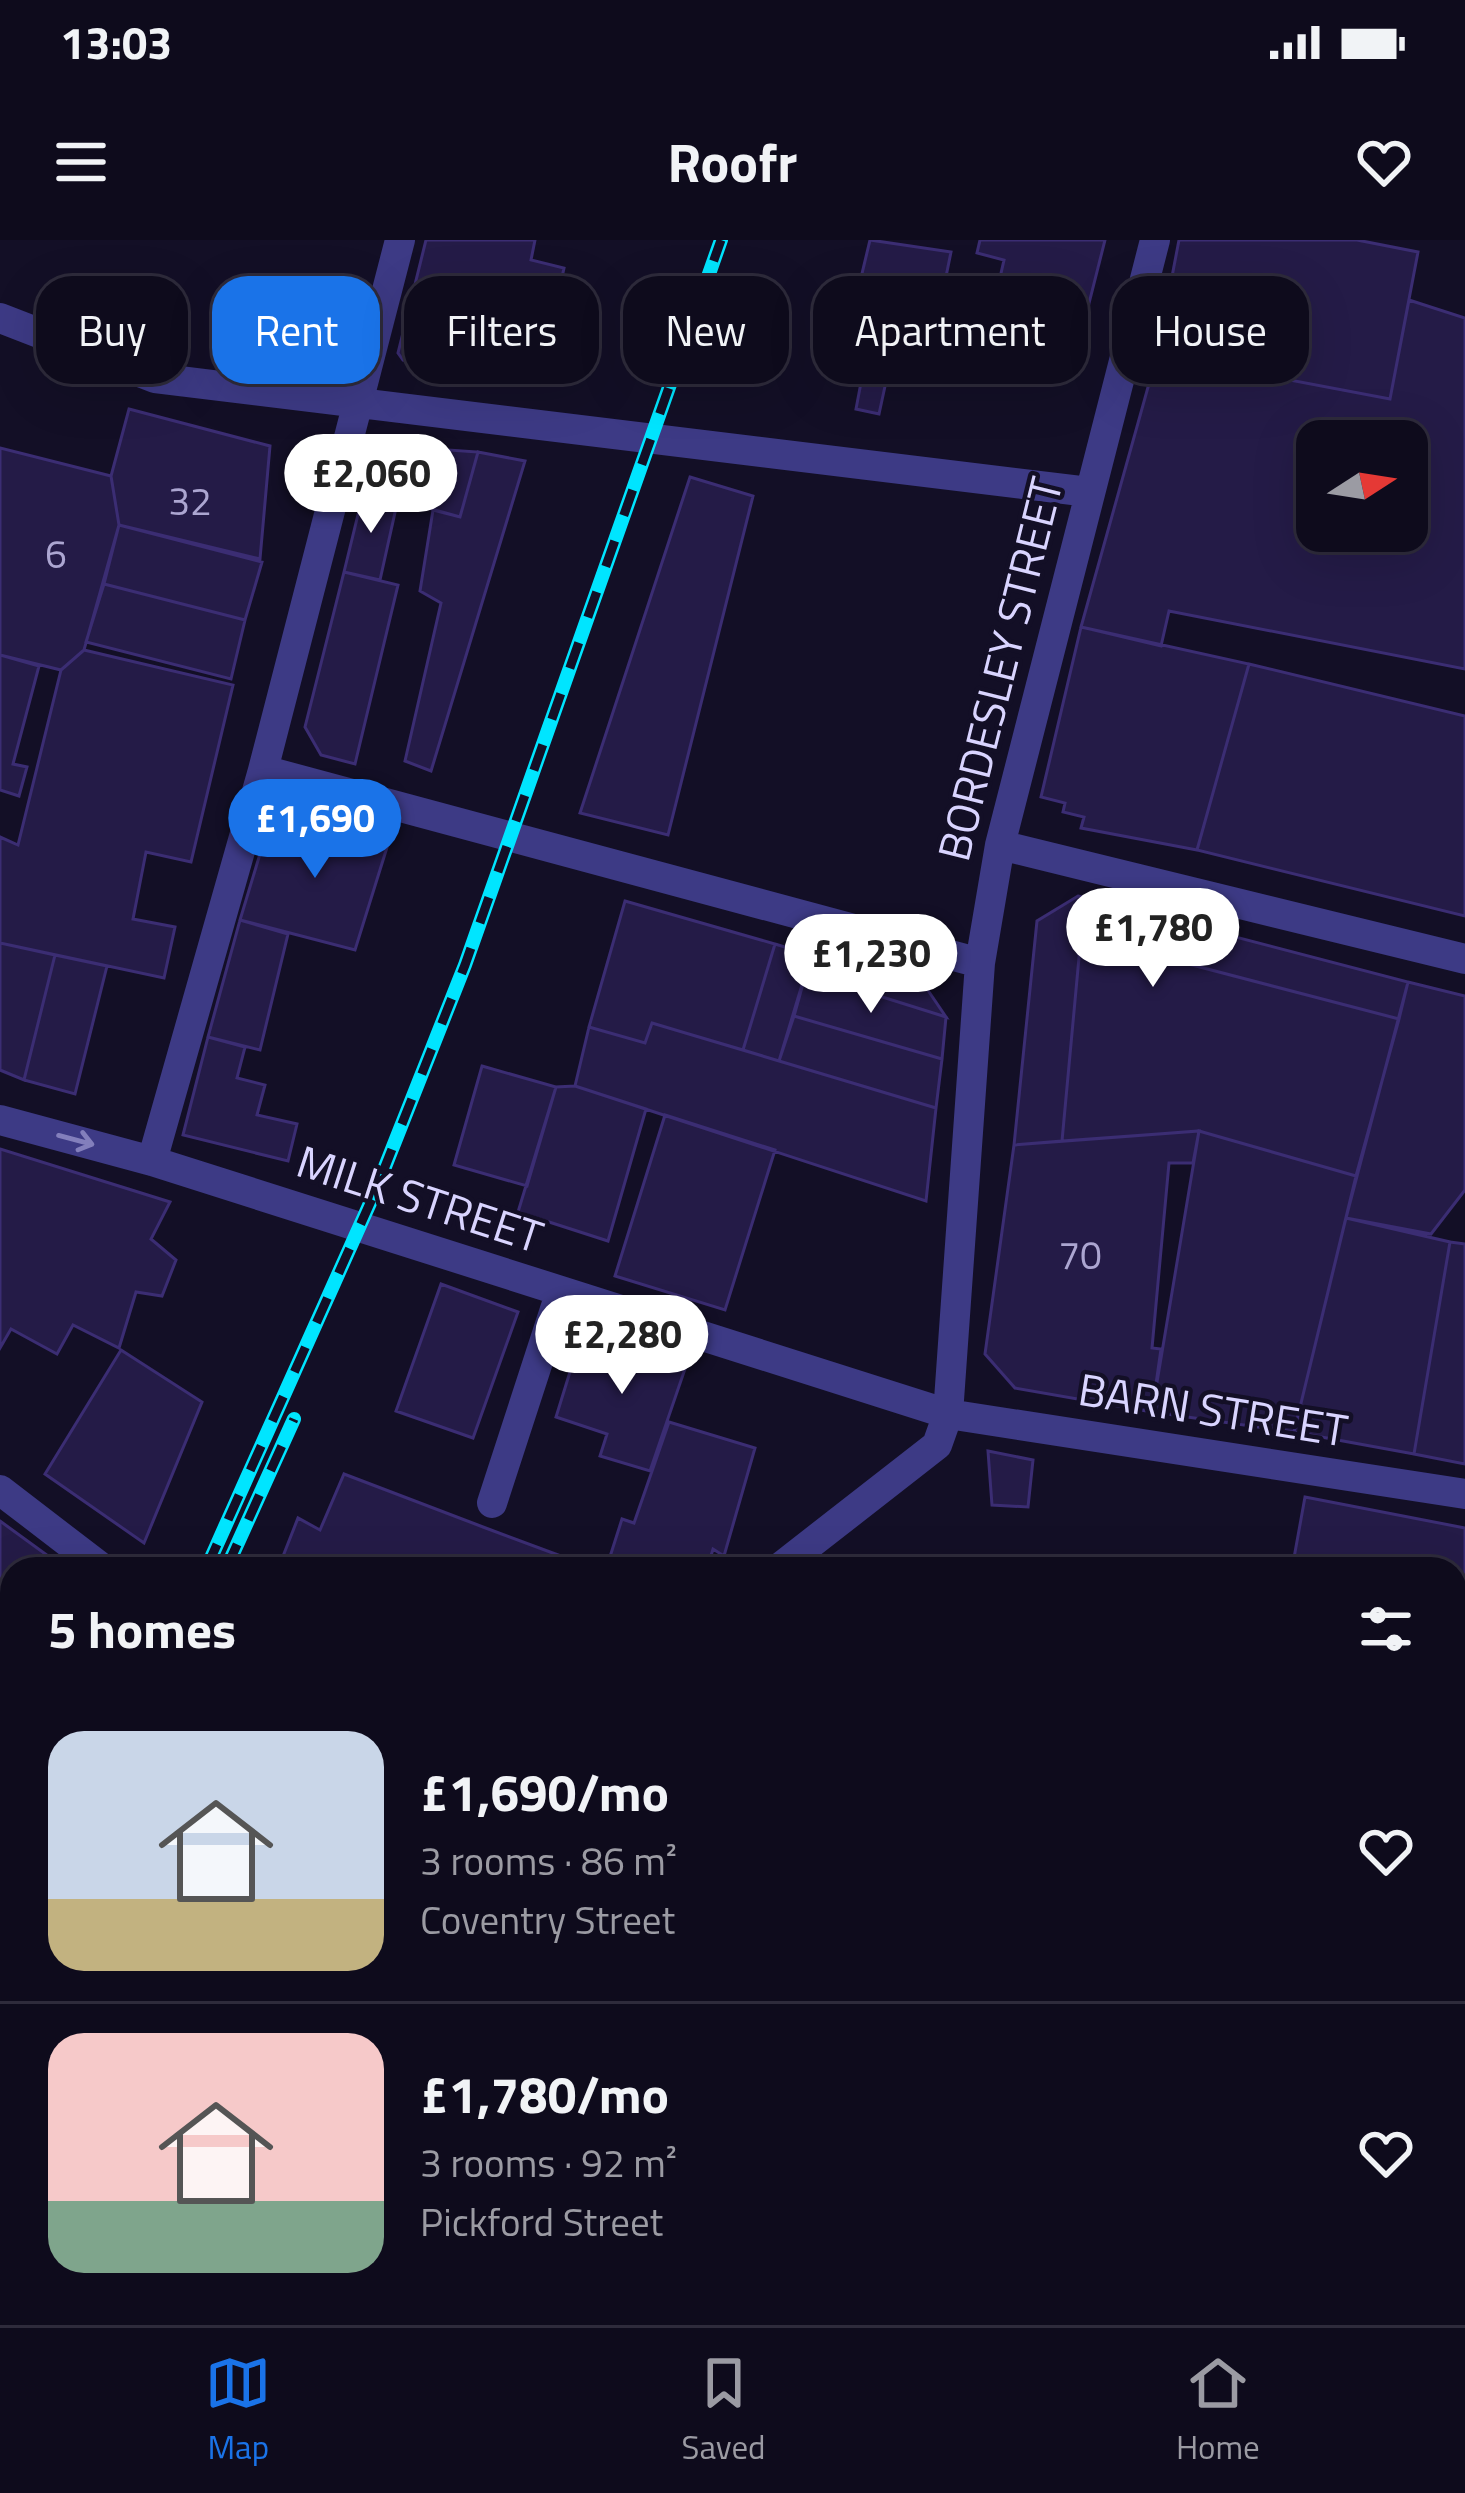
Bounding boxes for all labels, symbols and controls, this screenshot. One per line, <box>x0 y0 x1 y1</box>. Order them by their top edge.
text: 13:03 <box>60 8 172 76</box>
text: Roofr <box>668 121 797 203</box>
icon: menu <box>48 129 114 195</box>
icon: heart <box>1351 129 1417 195</box>
chip: Buy <box>36 276 188 384</box>
chip: Rent <box>212 276 380 384</box>
chip: Filters <box>404 276 599 384</box>
chip: New <box>623 276 789 384</box>
chip: Apartment <box>813 276 1088 384</box>
chip: House <box>1112 276 1309 384</box>
north arrow <box>1296 420 1428 552</box>
map controls <box>1296 420 1428 552</box>
pin: £2,060 <box>273 434 469 536</box>
text: £2,060 <box>311 443 431 502</box>
street label: BORDESLEY STREET <box>918 470 1080 868</box>
house number: 32 <box>168 471 212 530</box>
house number: 6 <box>45 524 67 583</box>
pin: £1,690 <box>217 779 413 881</box>
text: £1,690 <box>255 788 375 847</box>
pin: £1,780 <box>1055 888 1251 990</box>
text: £1,780 <box>1093 897 1213 956</box>
pin: £1,230 <box>773 914 969 1016</box>
text: £1,230 <box>811 923 931 982</box>
street label: MILK STREET <box>288 1126 552 1270</box>
one-way arrow <box>56 1131 94 1153</box>
house number: 70 <box>1058 1225 1102 1284</box>
pin: £2,280 <box>524 1295 720 1397</box>
text: £2,280 <box>562 1304 682 1363</box>
street label: BARN STREET <box>1074 1354 1353 1464</box>
text: 5 homes <box>48 1590 236 1668</box>
icon: filters <box>1353 1596 1419 1662</box>
text: £1,690/mo <box>420 1753 669 1831</box>
icon: home <box>144 1779 288 1923</box>
icon: heart <box>1353 1818 1419 1884</box>
text: 3 rooms · 86 m² <box>420 1831 677 1890</box>
text: Coventry Street <box>420 1890 675 1949</box>
text: £1,780/mo <box>420 2055 669 2133</box>
icon: home <box>144 2081 288 2225</box>
icon: heart <box>1353 2120 1419 2186</box>
text: 3 rooms · 92 m² <box>420 2133 677 2192</box>
text: Pickford Street <box>420 2192 663 2251</box>
tab: Map <box>205 2350 271 2472</box>
tab: Saved <box>682 2350 766 2472</box>
tab: Home <box>1176 2350 1260 2472</box>

